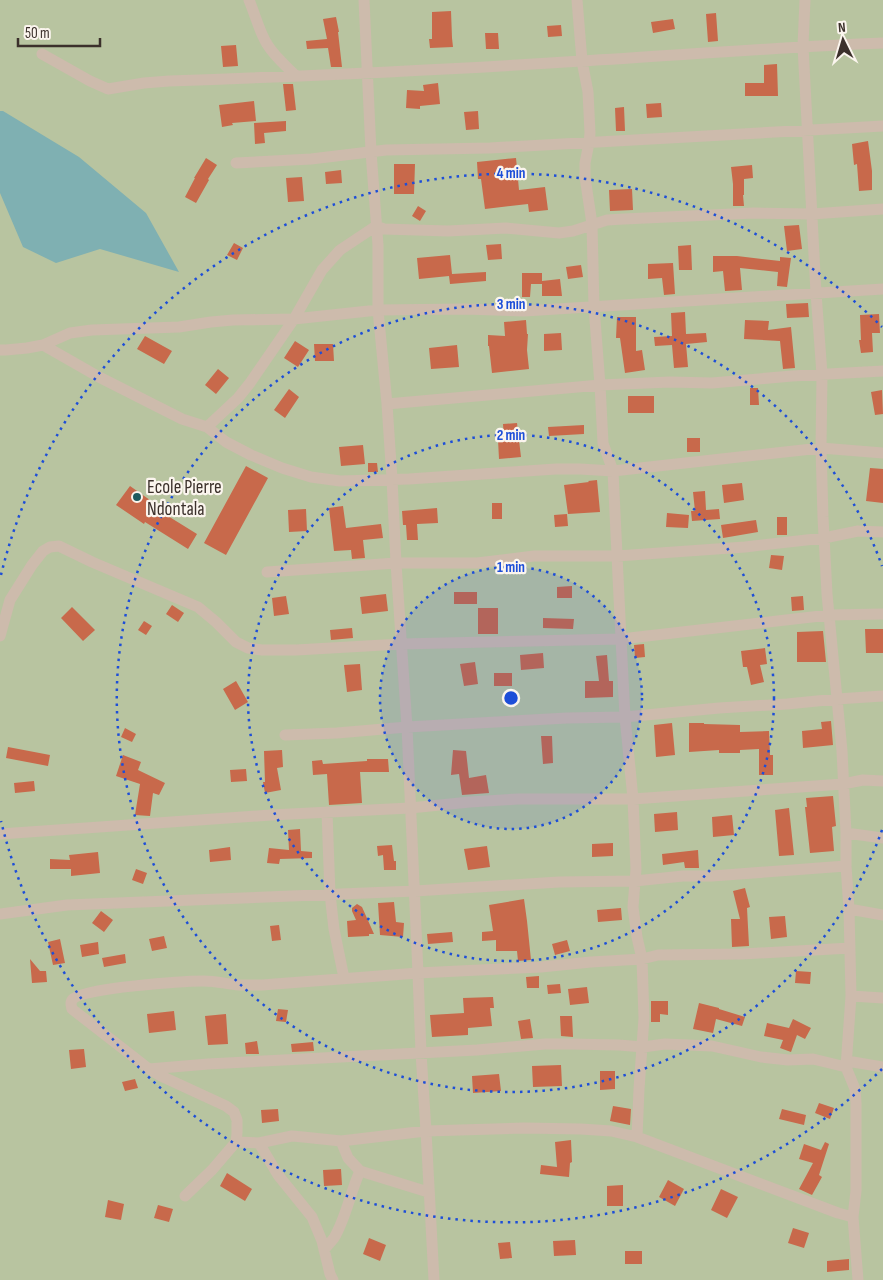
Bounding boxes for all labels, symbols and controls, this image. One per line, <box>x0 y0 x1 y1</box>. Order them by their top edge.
scale bar <box>18 15 100 47</box>
north arrow <box>818 15 868 65</box>
text: N <box>837 19 846 36</box>
text: 50 m <box>25 24 50 43</box>
text: 4 min <box>497 164 525 183</box>
text: 3 min <box>497 295 525 314</box>
text: 2 min <box>497 426 525 445</box>
place label: Ecole Pierre Ndontala <box>147 476 222 521</box>
marker: Ecole Pierre Ndontala <box>131 491 143 503</box>
text: 1 min <box>497 558 525 577</box>
centre of rings <box>502 689 520 707</box>

